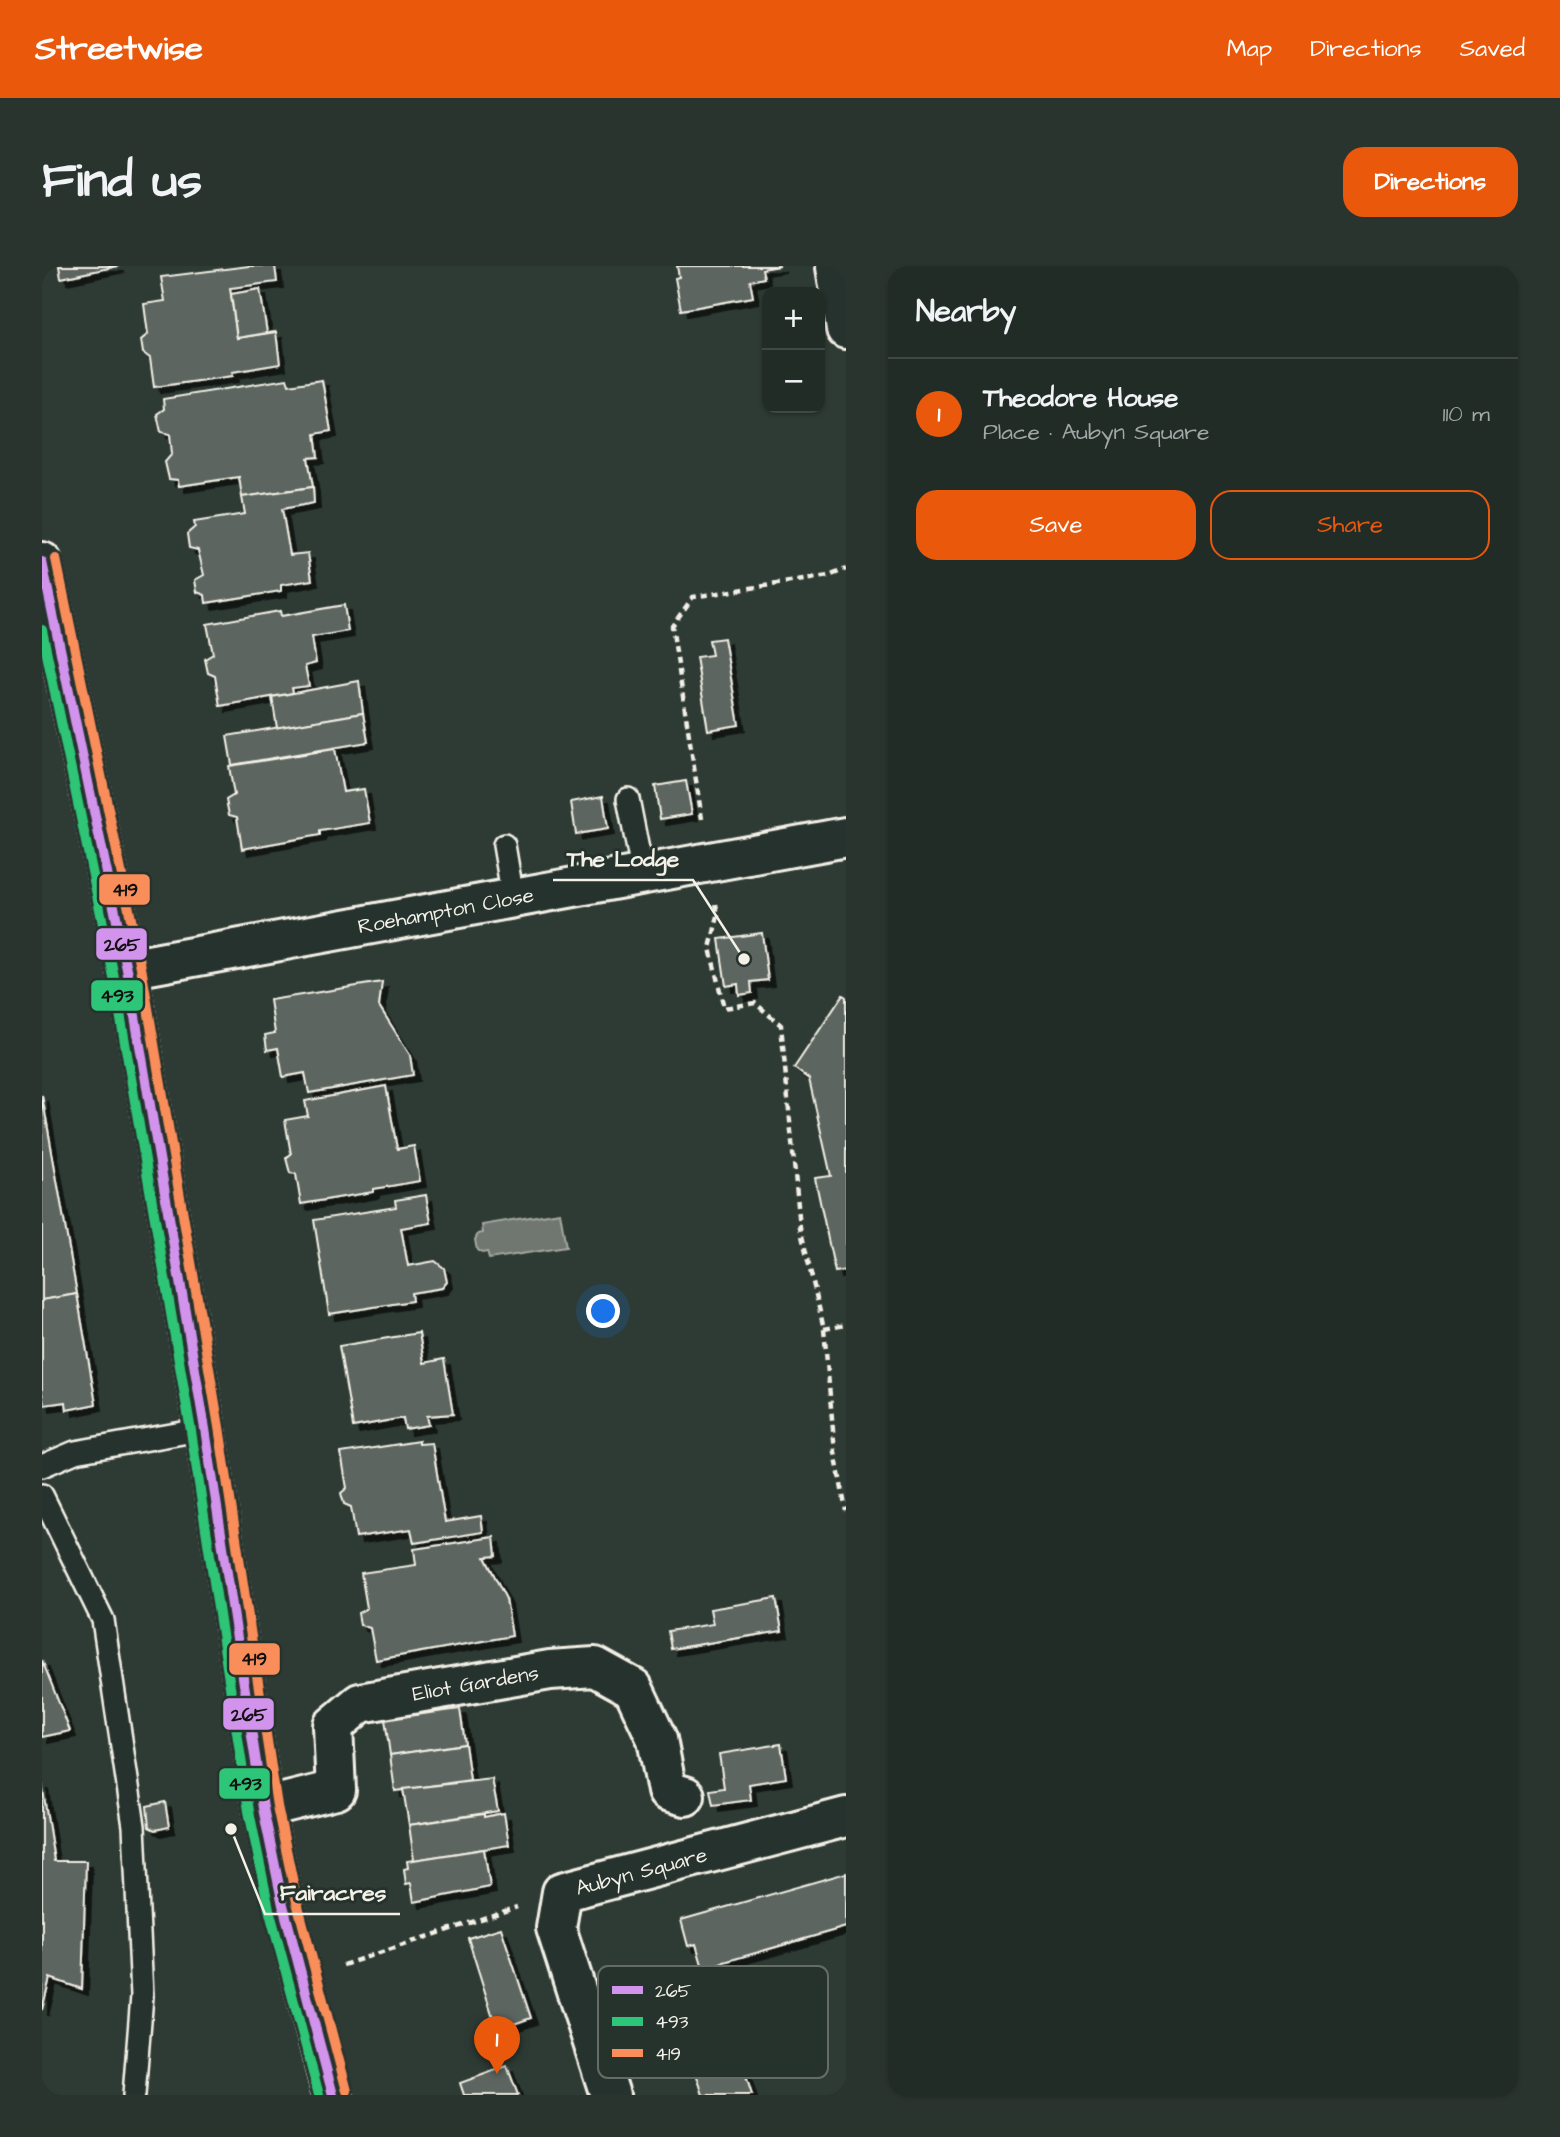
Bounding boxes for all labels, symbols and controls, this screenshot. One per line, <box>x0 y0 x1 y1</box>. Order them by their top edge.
text: Streetwise <box>35 26 203 72</box>
text: Map <box>1227 32 1272 66</box>
text: Directions <box>1310 32 1422 66</box>
text: Saved <box>1460 32 1525 66</box>
button: Directions <box>1343 147 1518 217</box>
text: Find us <box>42 148 202 216</box>
map controls <box>762 287 825 413</box>
button: + <box>762 287 825 350</box>
text: Nearby <box>916 291 1016 333</box>
button: − <box>762 350 825 413</box>
text: Theodore House <box>983 380 1178 416</box>
text: 1 <box>938 398 940 430</box>
text: 110 m <box>1442 398 1490 430</box>
text: Place · Aubyn Square <box>983 416 1209 448</box>
button: Save <box>916 490 1196 560</box>
button: Share <box>1210 490 1490 560</box>
callout: The Lodge <box>553 836 693 880</box>
text: The Lodge <box>566 843 680 876</box>
line badge: 419 <box>98 873 151 906</box>
text: 419 <box>112 877 138 904</box>
street label: Roehampton Close <box>355 880 536 941</box>
line badge: 265 <box>95 927 148 961</box>
text: 265 <box>103 932 141 959</box>
line badge: 493 <box>90 979 144 1012</box>
text: 493 <box>100 983 134 1010</box>
your location <box>586 1294 620 1328</box>
line badge: 419 <box>228 1642 281 1676</box>
text: 419 <box>241 1646 267 1673</box>
street label: Eliot Gardens <box>410 1658 541 1708</box>
line badge: 265 <box>222 1697 275 1731</box>
text: 265 <box>230 1702 268 1729</box>
line badge: 493 <box>218 1767 271 1800</box>
text: 493 <box>228 1771 262 1798</box>
street label: Aubyn Square <box>572 1840 710 1902</box>
callout: Fairacres <box>265 1870 400 1914</box>
text: Fairacres <box>280 1877 387 1909</box>
legend <box>598 1966 828 2078</box>
text: 265 <box>655 1978 692 2005</box>
text: 493 <box>655 2009 689 2036</box>
pin: 1 <box>474 2016 520 2074</box>
text: 419 <box>655 2041 681 2068</box>

